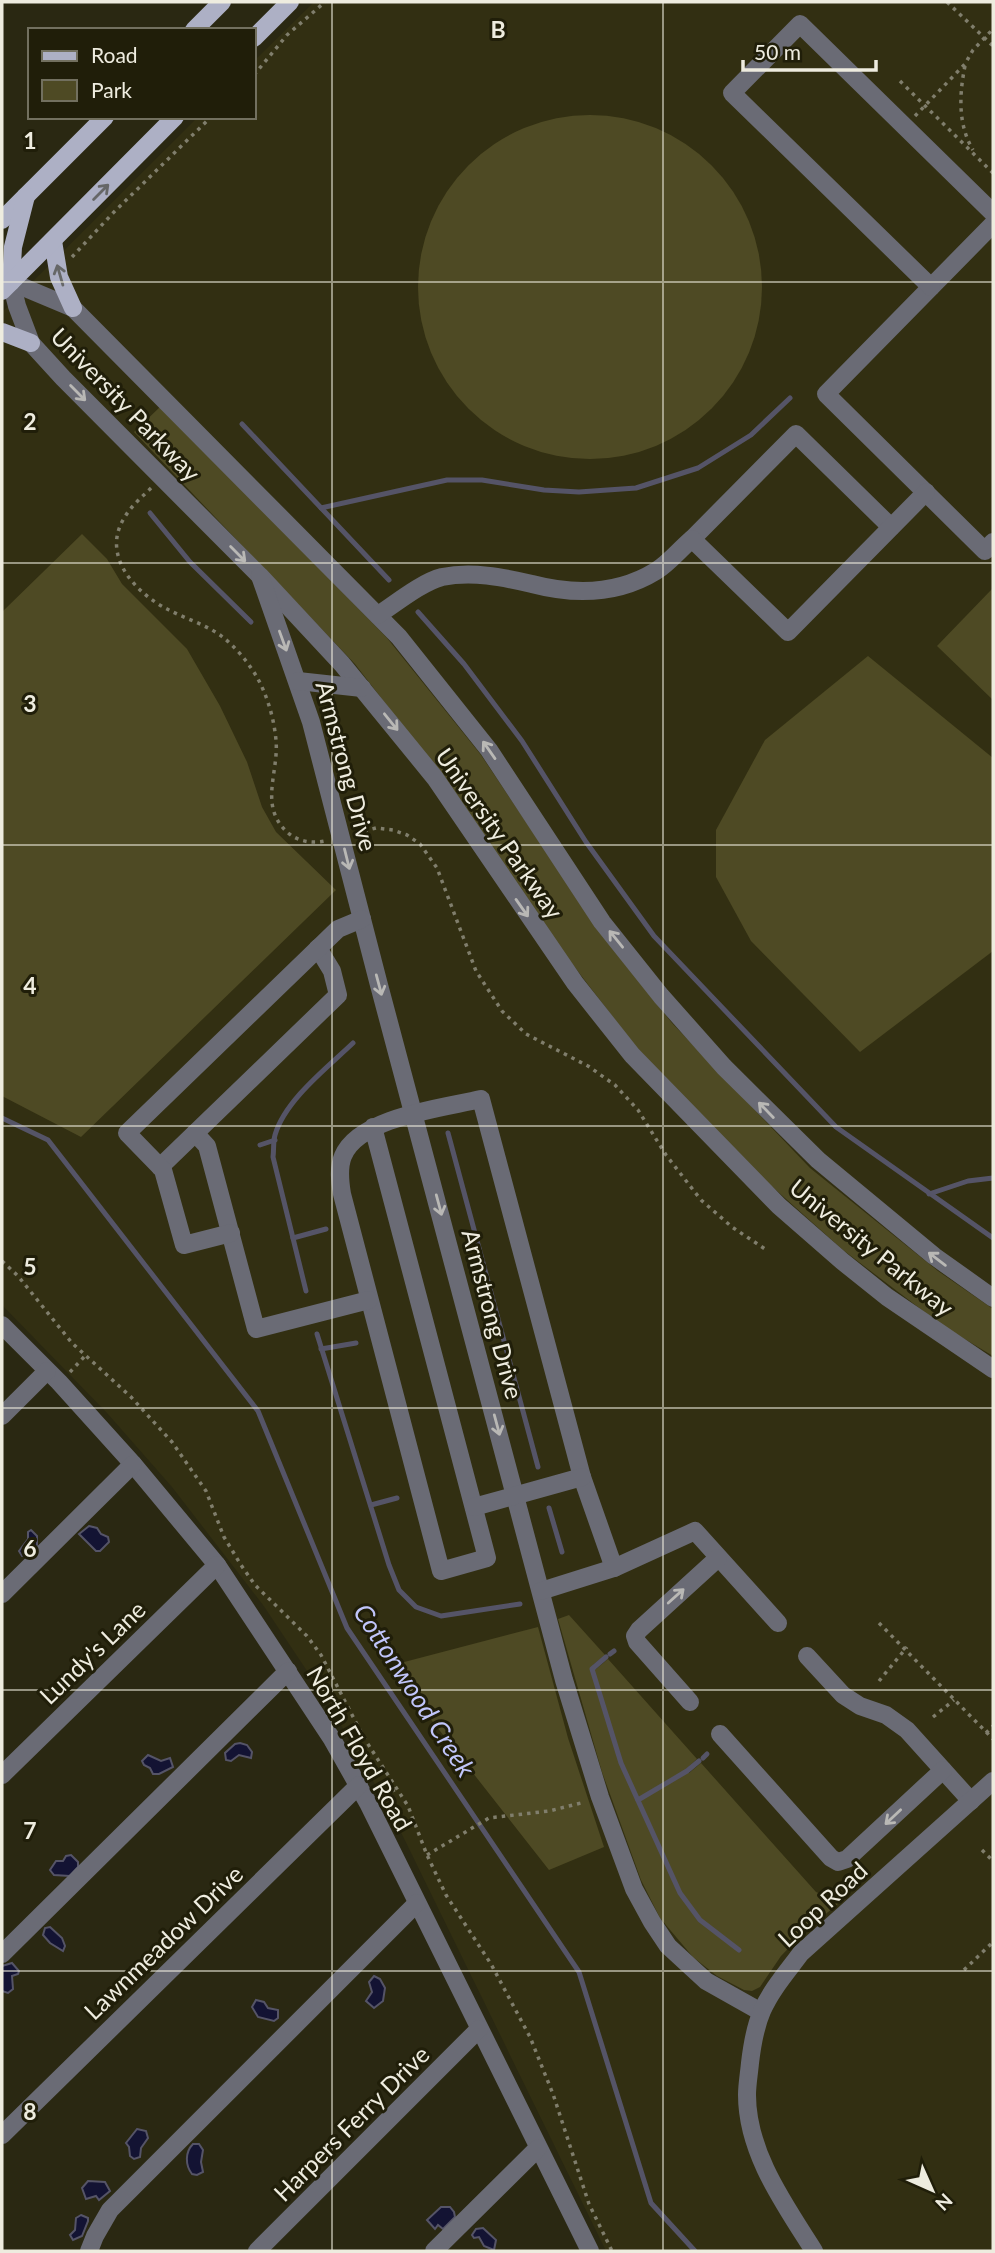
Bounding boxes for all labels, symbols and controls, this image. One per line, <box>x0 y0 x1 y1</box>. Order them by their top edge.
text: B <box>490 15 506 43</box>
legend <box>28 28 256 119</box>
scale bar <box>743 28 876 72</box>
text: 50 m <box>754 39 801 64</box>
text: Road <box>91 42 138 67</box>
text: Park <box>91 77 132 102</box>
text: 1 <box>23 126 37 154</box>
one-way arrow <box>92 184 109 201</box>
one-way arrow <box>53 264 66 287</box>
street label: University Parkway <box>45 321 207 487</box>
one-way arrow <box>69 384 86 401</box>
text: 2 <box>23 407 37 435</box>
one-way arrow <box>229 545 246 562</box>
one-way arrow <box>278 629 291 651</box>
street label: Armstrong Drive <box>310 678 384 854</box>
text: 3 <box>23 689 37 717</box>
one-way arrow <box>383 713 399 731</box>
one-way arrow <box>482 741 496 760</box>
street label: University Parkway <box>430 742 570 925</box>
one-way arrow <box>341 847 354 870</box>
one-way arrow <box>515 898 529 917</box>
one-way arrow <box>608 930 623 948</box>
text: 4 <box>23 971 37 999</box>
one-way arrow <box>373 973 386 996</box>
one-way arrow <box>757 1102 774 1119</box>
street label: University Parkway <box>784 1172 960 1322</box>
one-way arrow <box>433 1193 446 1216</box>
street label: Armstrong Drive <box>456 1226 530 1402</box>
one-way arrow <box>929 1251 947 1266</box>
text: 5 <box>23 1252 37 1280</box>
one-way arrow <box>491 1414 504 1436</box>
text: 6 <box>23 1534 37 1562</box>
one-way arrow <box>667 1588 685 1604</box>
street label: Lundy's Lane <box>33 1594 151 1710</box>
water label: Cottonwood Creek <box>347 1597 483 1783</box>
street label: North Floyd Road <box>301 1660 419 1836</box>
one-way arrow <box>885 1808 902 1825</box>
text: 7 <box>23 1816 37 1844</box>
street label: Loop Road <box>771 1855 873 1953</box>
street label: Lawnmeadow Drive <box>78 1859 248 2025</box>
street label: Harpers Ferry Drive <box>267 2039 435 2207</box>
text: 8 <box>23 2097 37 2125</box>
north arrow <box>897 2155 967 2225</box>
text: N <box>931 2189 958 2216</box>

